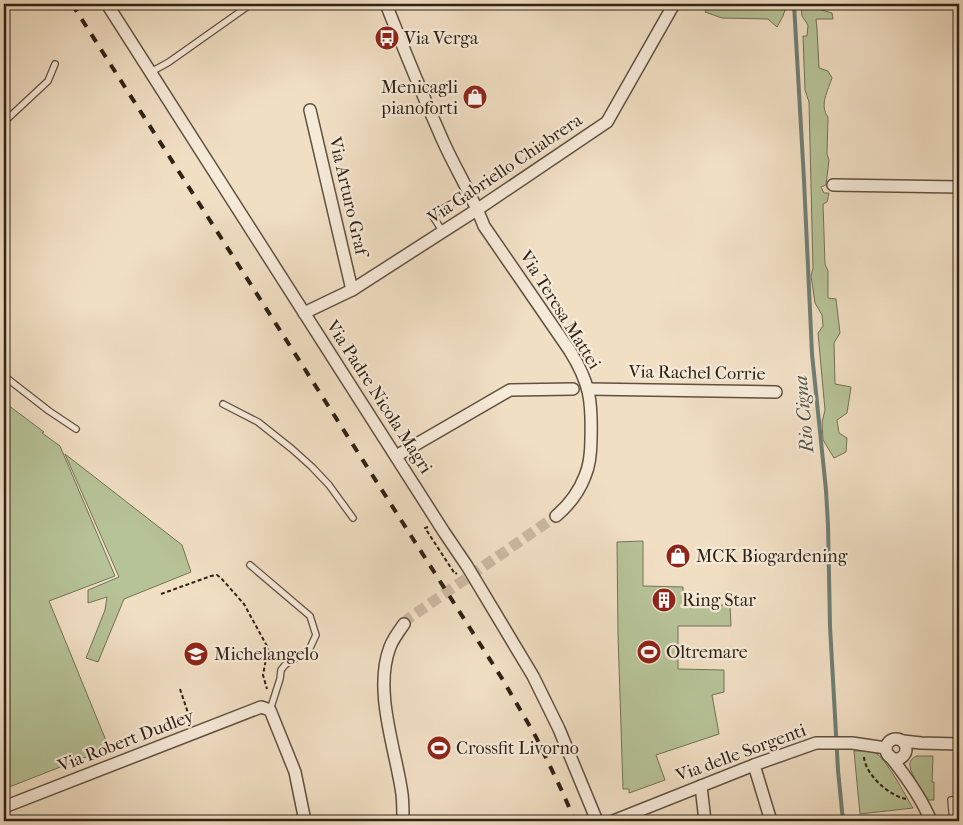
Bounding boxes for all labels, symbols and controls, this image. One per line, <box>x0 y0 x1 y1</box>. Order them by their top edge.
bus stop icon: Via Verga <box>374 25 400 51</box>
place label: Via Verga <box>403 28 479 49</box>
place label: Menicagli pianoforti <box>380 77 459 119</box>
shop icon: Menicagli pianoforti <box>462 84 488 110</box>
street label: Via Gabriello Chiabrera <box>423 109 587 229</box>
street label: Via Arturo Graf <box>324 134 373 261</box>
street label: Via Teresa Mattei <box>515 246 605 374</box>
street label: Via Padre Nicola Magri <box>321 316 437 478</box>
street label: Via Rachel Corrie <box>627 361 766 385</box>
water label: Rio Cigna <box>790 374 819 455</box>
shop icon: MCK Biogardening <box>665 543 691 569</box>
place label: MCK Biogardening <box>696 546 848 567</box>
building icon: Ring Star <box>651 587 677 613</box>
place label: Ring Star <box>682 590 756 611</box>
sports icon: Oltremare <box>636 639 662 665</box>
school or university icon: Michelangelo <box>183 641 209 667</box>
place label: Oltremare <box>666 642 748 663</box>
place label: Michelangelo <box>214 644 319 665</box>
street label: Via Robert Dudley <box>54 705 198 777</box>
street label: Via delle Sorgenti <box>672 719 810 787</box>
sports icon: Crossfit Livorno <box>426 735 452 761</box>
place label: Crossfit Livorno <box>456 738 579 759</box>

